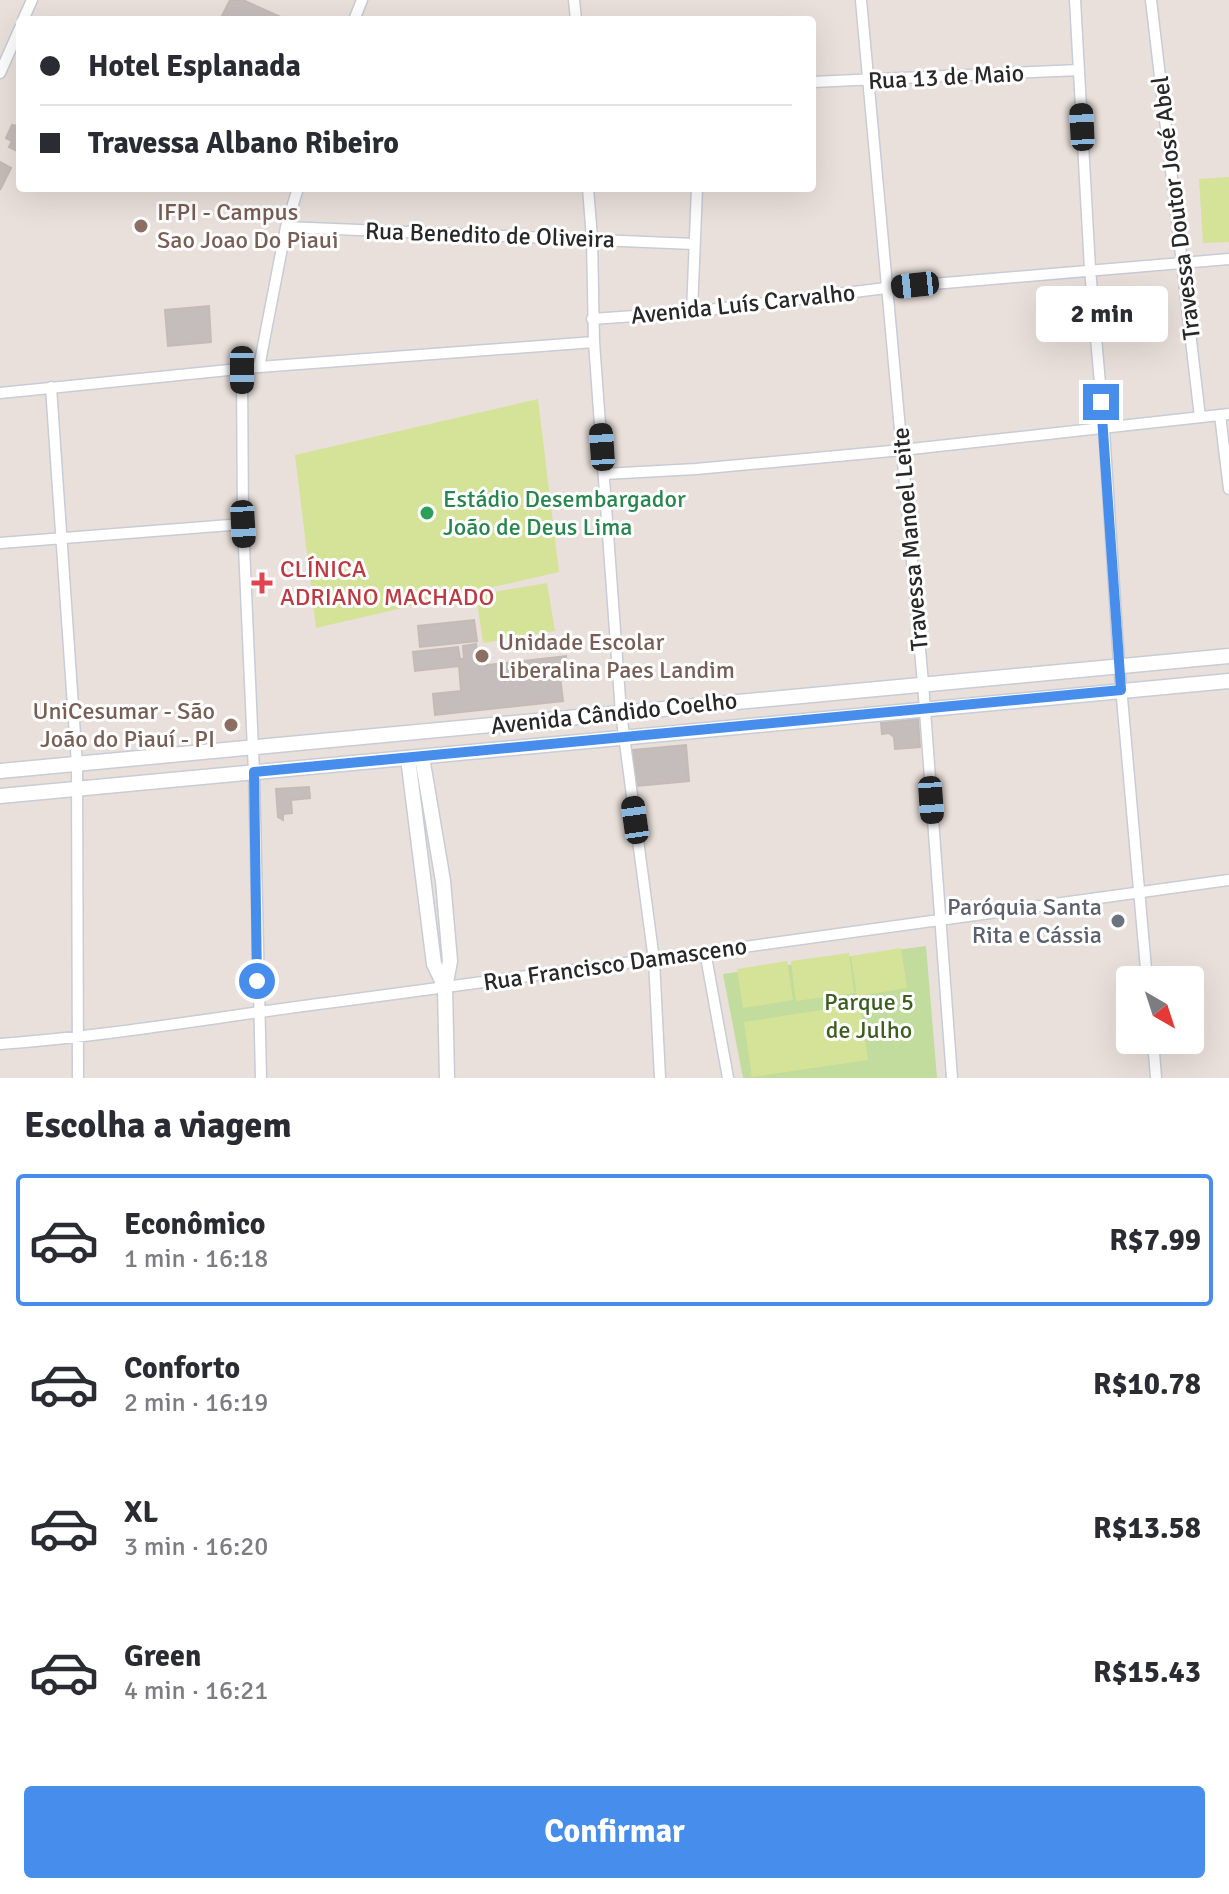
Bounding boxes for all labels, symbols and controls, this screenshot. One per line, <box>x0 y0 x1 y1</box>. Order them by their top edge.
text: Hotel Esplanada <box>88 48 301 85</box>
street label: Rua 13 de Maio <box>867 58 1025 96</box>
street label: Travessa Doutor José Abel <box>1145 74 1207 342</box>
car <box>1069 102 1095 152</box>
text: Travessa Albano Ribeiro <box>88 125 399 162</box>
place label: IFPI - Campus Sao Joao Do Piaui <box>157 197 338 255</box>
street label: Rua Benedito de Oliveira <box>365 216 615 254</box>
marker: IFPI - Campus Sao Joao Do Piaui <box>132 217 150 235</box>
car <box>890 271 940 299</box>
street label: Avenida Luís Carvalho <box>629 277 857 331</box>
callout: 2 min <box>1035 286 1167 342</box>
text: 2 min <box>1071 298 1133 330</box>
car <box>230 346 254 394</box>
route end <box>1083 384 1119 420</box>
car <box>588 422 616 472</box>
street label: Travessa Manoel Leite <box>885 426 935 652</box>
place label: Estádio Desembargador João de Deus Lima <box>443 484 686 542</box>
car <box>230 499 256 549</box>
marker: Estádio Desembargador João de Deus Lima <box>418 504 436 522</box>
place label: CLÍNICA ADRIANO MACHADO <box>280 554 494 612</box>
marker: CLÍNICA ADRIANO MACHADO <box>251 572 273 594</box>
place label: Unidade Escolar Liberalina Paes Landim <box>498 627 735 685</box>
marker: Unidade Escolar Liberalina Paes Landim <box>473 647 491 665</box>
street label: Avenida Cândido Coelho <box>489 685 739 741</box>
place label: UniCesumar - São João do Piauí - PI <box>32 696 215 754</box>
marker: UniCesumar - São João do Piauí - PI <box>222 716 240 734</box>
car <box>917 775 945 825</box>
car <box>620 795 650 845</box>
place label: Paróquia Santa Rita e Cássia <box>947 892 1102 950</box>
marker: Paróquia Santa Rita e Cássia <box>1109 912 1127 930</box>
street label: Rua Francisco Damasceno <box>481 931 749 997</box>
route start <box>239 963 275 999</box>
north arrow <box>1116 966 1204 1054</box>
map controls <box>1116 966 1204 1054</box>
park label: Parque 5 de Julho <box>824 987 914 1045</box>
text: Escolha a viagem <box>24 1103 292 1148</box>
icon: car <box>28 1204 100 1276</box>
text: Econômico <box>124 1206 266 1243</box>
text: R$7.99 <box>1109 1222 1201 1259</box>
text: 1 min · 16:18 <box>124 1243 268 1275</box>
icon: car <box>28 1348 100 1420</box>
text: Conforto <box>124 1350 240 1387</box>
text: R$10.78 <box>1093 1366 1201 1403</box>
text: 2 min · 16:19 <box>124 1387 268 1419</box>
icon: car <box>28 1492 100 1564</box>
text: XL <box>124 1494 158 1531</box>
text: R$13.58 <box>1093 1510 1201 1547</box>
text: 3 min · 16:20 <box>124 1531 268 1563</box>
icon: car <box>28 1636 100 1708</box>
text: Green <box>124 1638 201 1675</box>
text: R$15.43 <box>1093 1654 1201 1691</box>
text: 4 min · 16:21 <box>124 1675 268 1707</box>
button: Confirmar <box>24 1786 1205 1878</box>

